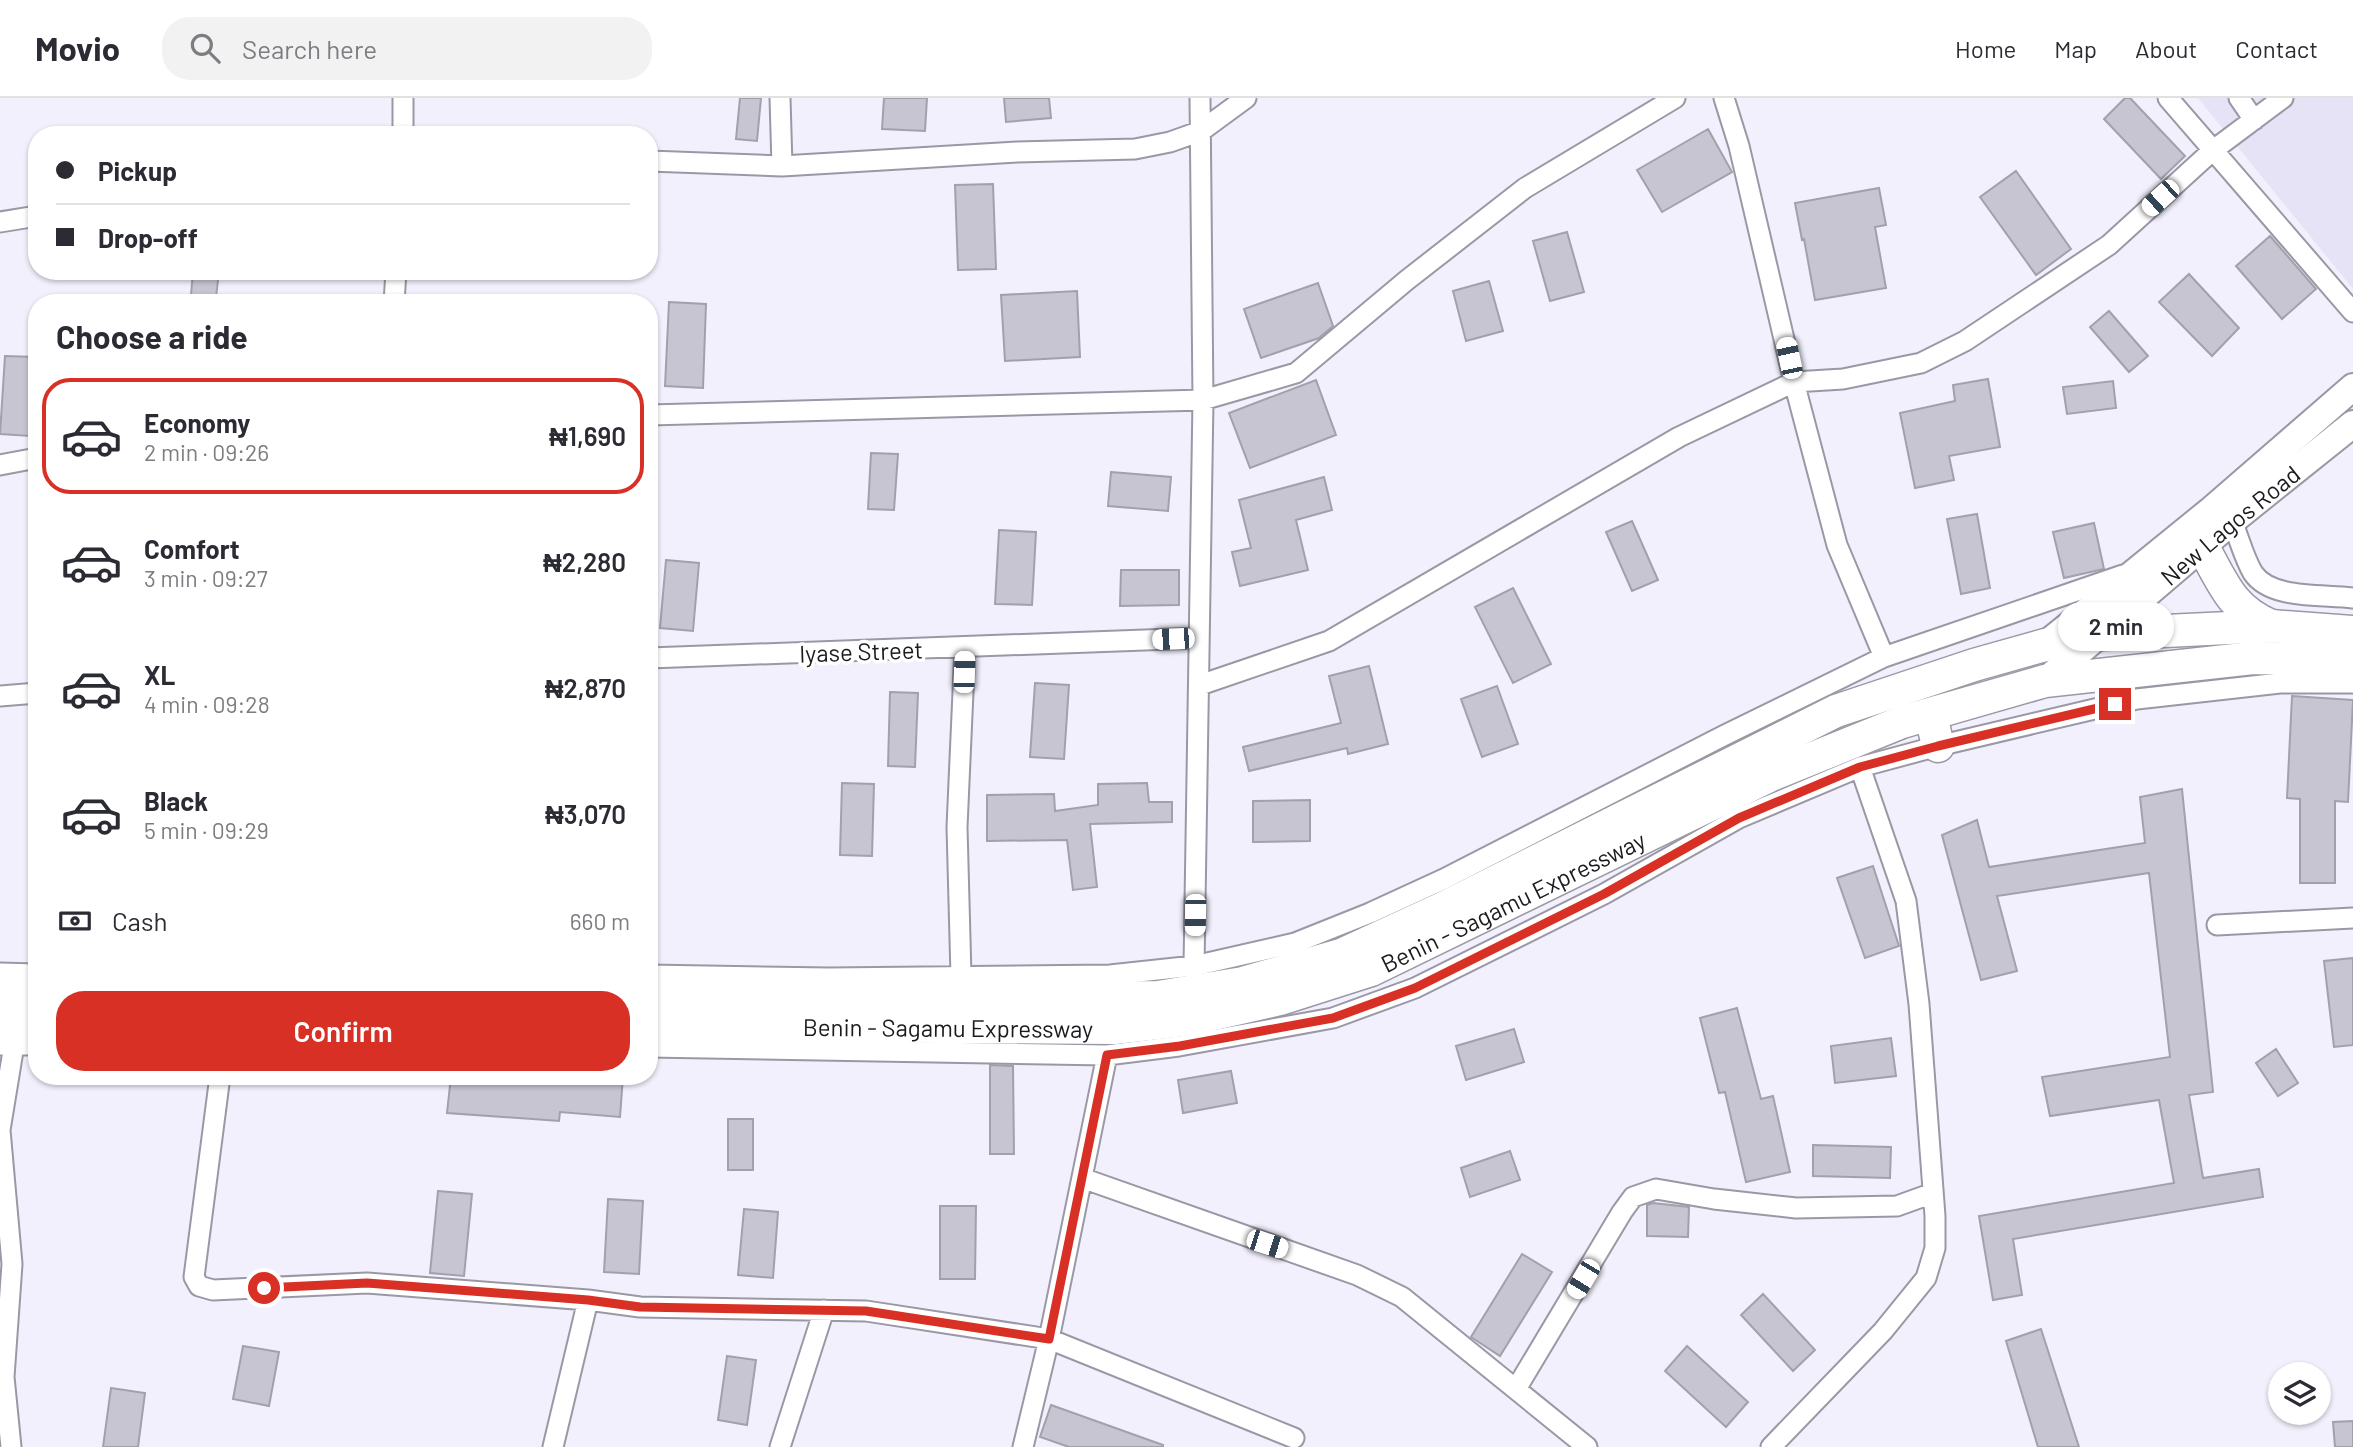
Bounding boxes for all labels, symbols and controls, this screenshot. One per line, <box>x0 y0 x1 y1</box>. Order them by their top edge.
search box <box>162 17 652 80</box>
text: Movio <box>35 28 120 68</box>
icon: search <box>186 29 224 67</box>
text: Search here <box>242 33 377 64</box>
text: Home <box>1955 34 2016 63</box>
text: Map <box>2054 34 2097 63</box>
text: About <box>2135 34 2197 63</box>
text: Contact <box>2235 34 2318 63</box>
text: Pickup <box>98 155 177 186</box>
car <box>2138 176 2183 220</box>
text: Drop-off <box>98 222 198 253</box>
text: Choose a ride <box>56 317 248 355</box>
car <box>1775 335 1804 381</box>
icon: car <box>60 405 123 468</box>
text: Economy <box>144 407 250 438</box>
text: ₦1,690 <box>549 420 626 451</box>
text: 2 min · 09:26 <box>144 438 269 466</box>
street label: New Lagos Road <box>2154 458 2305 591</box>
icon: car <box>60 531 123 594</box>
text: Comfort <box>144 533 240 564</box>
text: ₦2,280 <box>543 546 626 577</box>
text: 3 min · 09:27 <box>144 564 268 592</box>
callout: 2 min <box>2057 602 2173 652</box>
text: 2 min <box>2089 612 2143 640</box>
car <box>1152 628 1195 650</box>
street label: Iyase Street <box>799 634 923 668</box>
car <box>953 651 976 693</box>
icon: car <box>60 657 123 720</box>
text: XL <box>144 659 175 690</box>
text: ₦2,870 <box>545 672 626 703</box>
route end <box>2099 688 2131 720</box>
text: 4 min · 09:28 <box>144 690 270 718</box>
icon: car <box>60 783 123 846</box>
text: Black <box>144 785 208 816</box>
text: ₦3,070 <box>545 798 626 829</box>
text: 5 min · 09:29 <box>144 816 269 844</box>
street label: Benin - Sagamu Expressway <box>1376 824 1650 978</box>
car <box>1185 894 1206 936</box>
icon: cash <box>56 902 94 940</box>
text: Cash <box>112 905 167 936</box>
text: 660 m <box>570 907 630 935</box>
button: Confirm <box>56 991 630 1071</box>
street label: Benin - Sagamu Expressway <box>803 1011 1093 1042</box>
car <box>1244 1228 1291 1260</box>
car <box>1564 1256 1603 1302</box>
route start <box>248 1272 280 1304</box>
map controls <box>2268 1362 2331 1425</box>
button: layers <box>2268 1362 2331 1425</box>

